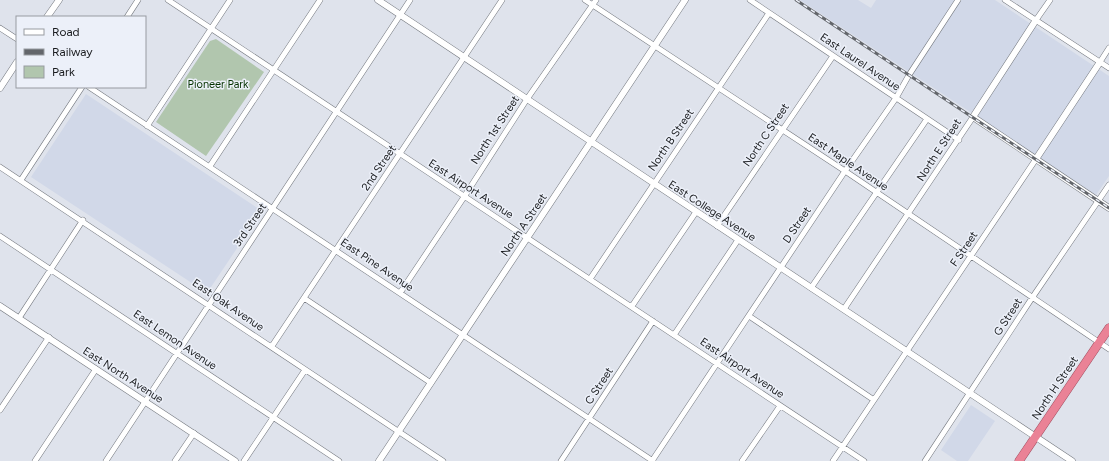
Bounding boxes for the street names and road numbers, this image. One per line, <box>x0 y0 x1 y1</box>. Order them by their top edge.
street label: East Laurel Avenue <box>818 30 902 94</box>
street label: North 1st Street <box>468 93 522 167</box>
street label: North C Street <box>740 101 792 169</box>
street label: North B Street <box>646 107 696 173</box>
street label: North E Street <box>914 116 964 184</box>
street label: East Maple Avenue <box>805 130 891 194</box>
street label: 2nd Street <box>359 143 399 193</box>
street label: East Airport Avenue <box>426 157 516 221</box>
street label: East College Avenue <box>666 178 758 244</box>
street label: North A Street <box>498 191 550 259</box>
street label: 3rd Street <box>231 201 269 249</box>
street label: D Street <box>780 204 814 246</box>
street label: F Street <box>948 229 980 269</box>
street label: East Pine Avenue <box>338 236 416 294</box>
street label: East Oak Avenue <box>190 276 266 334</box>
street label: G Street <box>991 296 1025 338</box>
street label: East Lemon Avenue <box>131 307 219 373</box>
street label: East Airport Avenue <box>698 335 786 401</box>
street label: East North Avenue <box>80 344 166 406</box>
street label: North H Street <box>1029 354 1081 422</box>
street label: C Street <box>582 365 616 407</box>

